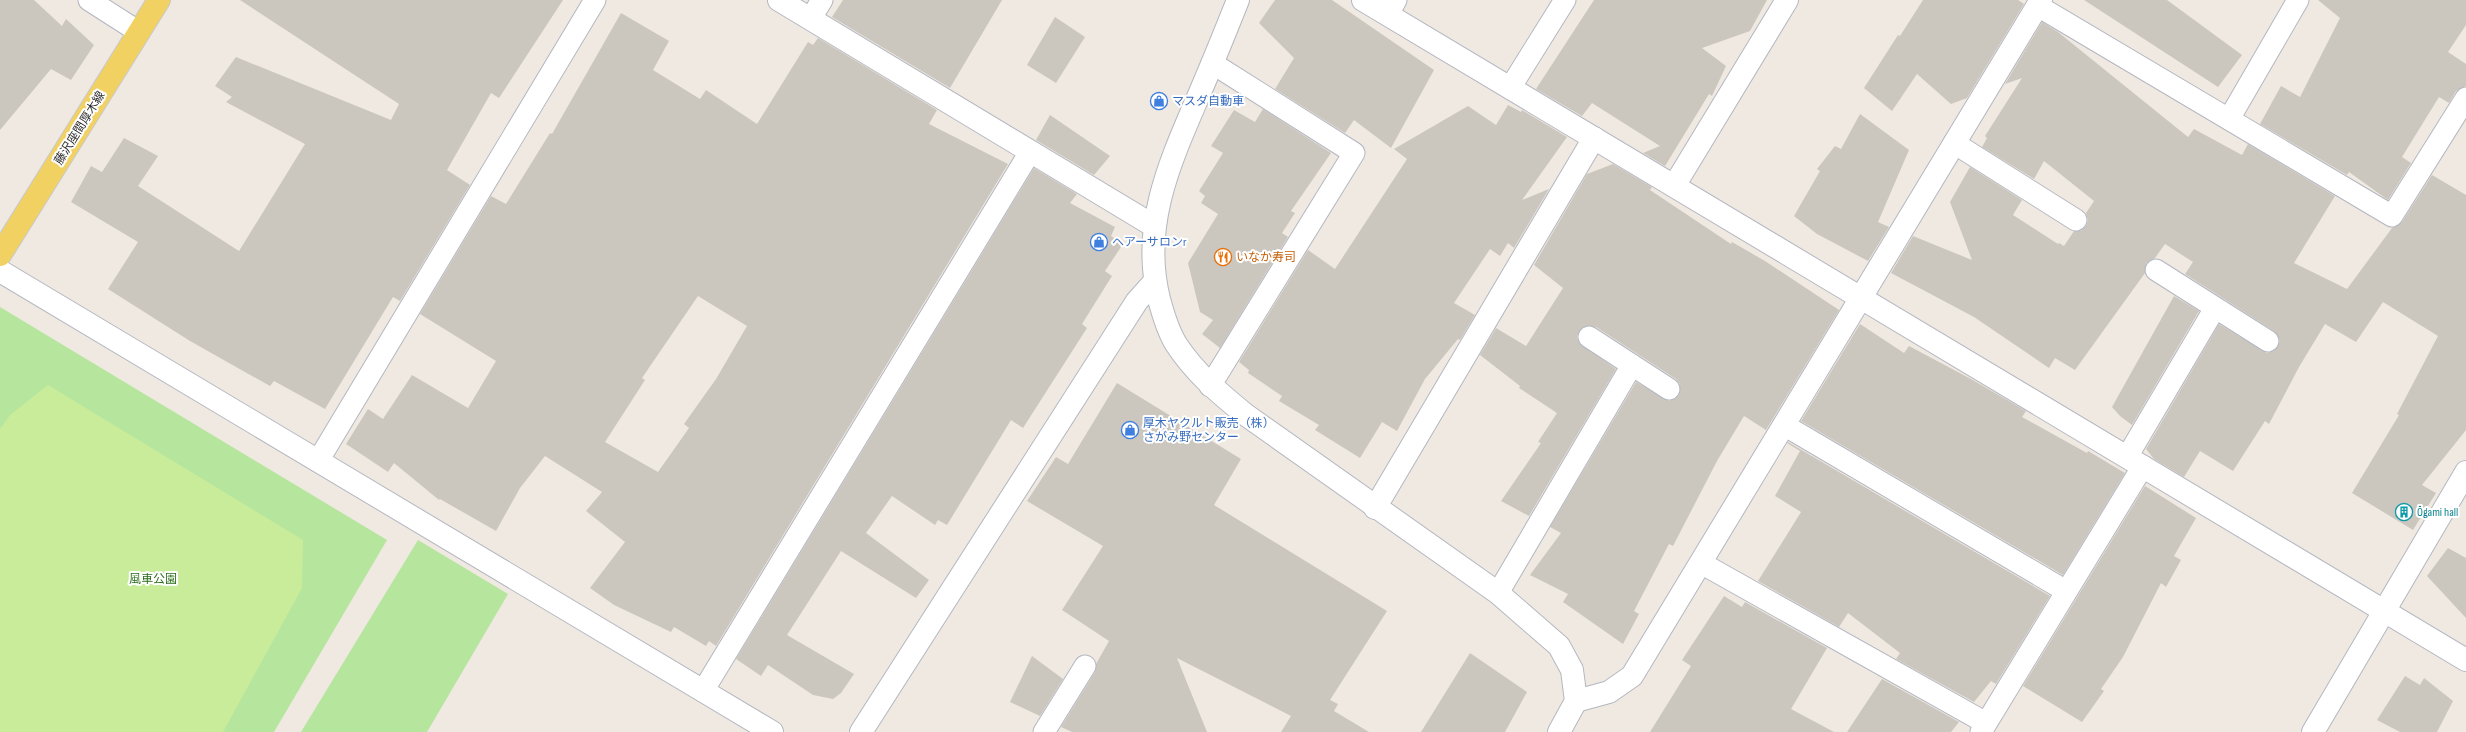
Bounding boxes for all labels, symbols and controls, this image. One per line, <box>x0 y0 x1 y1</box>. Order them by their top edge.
street label: 藤沢座間厚木線 <box>51 88 109 168</box>
shop icon: マスダ自動車 <box>1149 91 1169 111</box>
place label: マスダ自動車 <box>1172 94 1244 109</box>
shop icon: ヘアーサロンr <box>1089 232 1109 252</box>
place label: ヘアーサロンr <box>1112 235 1187 250</box>
restaurant icon: いなか寿司 <box>1213 247 1233 267</box>
place label: いなか寿司 <box>1236 250 1296 265</box>
place label: 厚木ヤクルト販売（株） さがみ野センター <box>1143 416 1275 445</box>
shop icon: 厚木ヤクルト販売（株） さがみ野センター <box>1120 420 1140 440</box>
building icon: Ōgami hall <box>2394 502 2414 522</box>
place label: Ōgami hall <box>2417 505 2458 520</box>
park label: 風車公園 <box>129 572 177 587</box>

